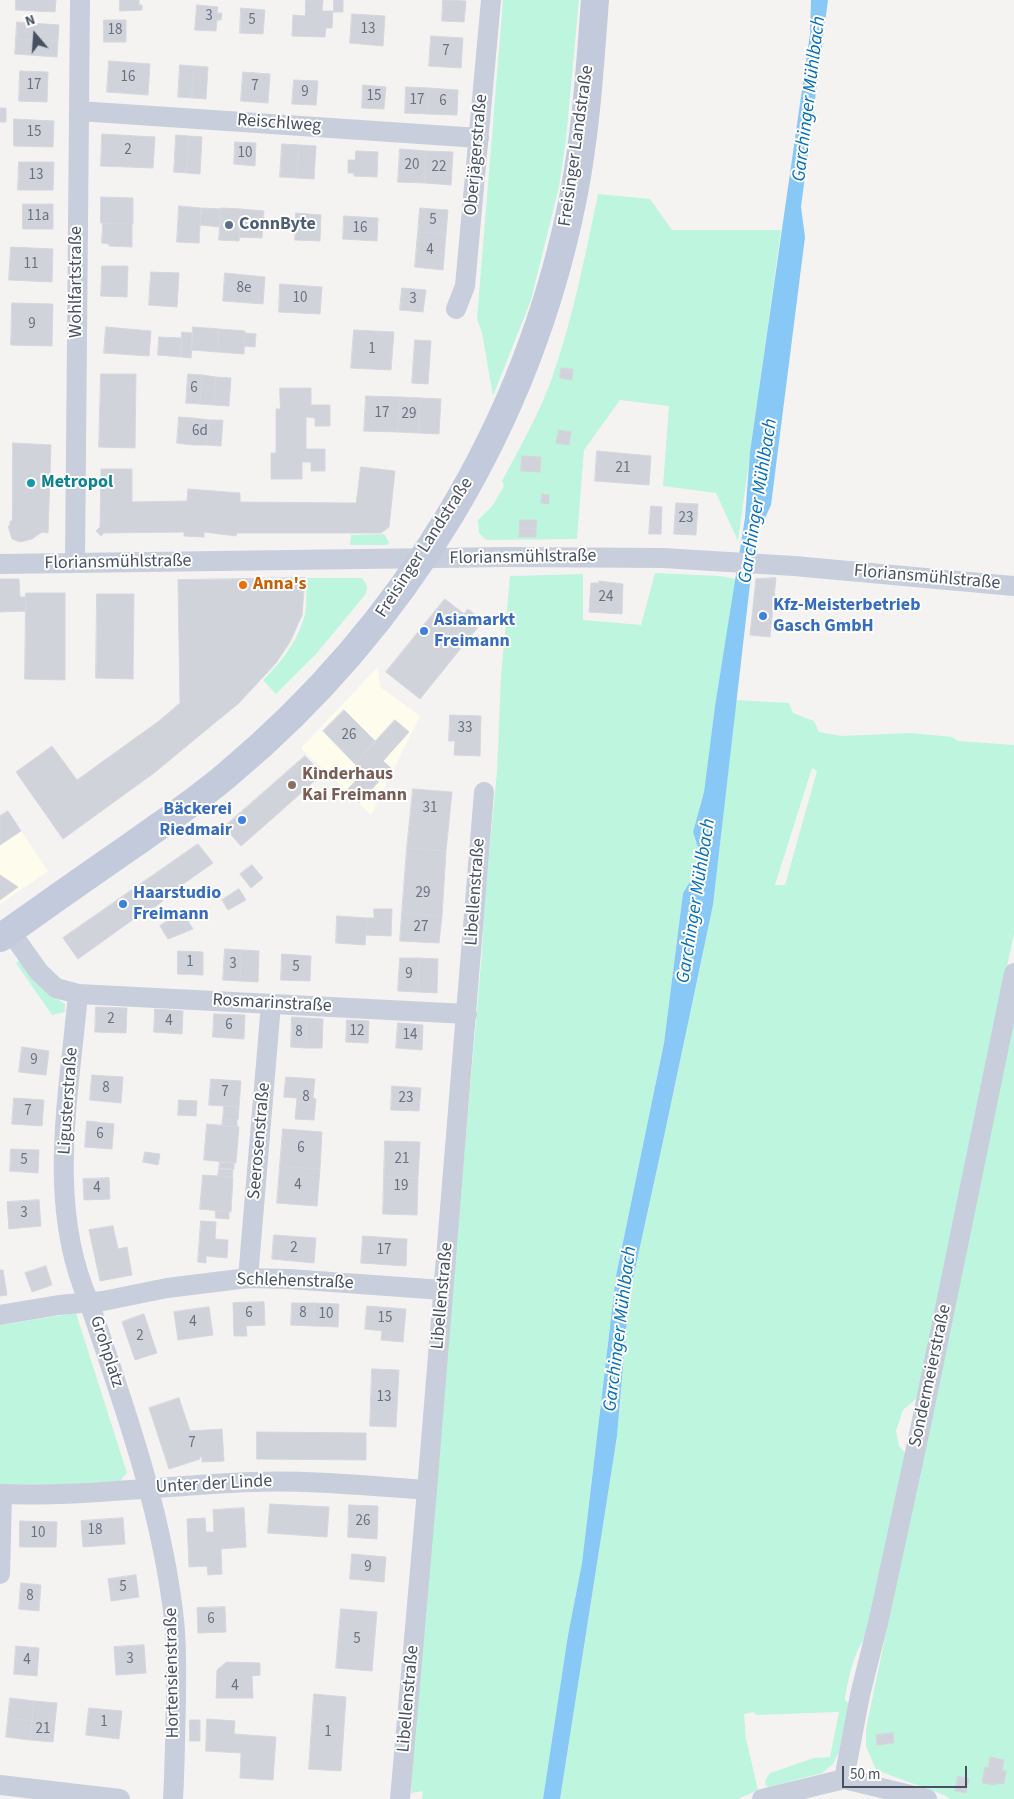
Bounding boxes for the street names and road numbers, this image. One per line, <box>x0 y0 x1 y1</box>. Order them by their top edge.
street label: Freisinger Landstraße <box>555 64 599 228</box>
street label: Oberjägerstraße <box>461 93 493 217</box>
street label: Reischlweg <box>236 110 322 138</box>
street label: Wohlfartstraße <box>66 226 88 338</box>
street label: Freisinger Landstraße <box>372 474 478 622</box>
street label: Floriansmühlstraße <box>449 546 597 570</box>
street label: Floriansmühlstraße <box>44 551 192 575</box>
street label: Floriansmühlstraße <box>853 561 1001 595</box>
street label: Libellenstraße <box>461 838 491 946</box>
street label: Rosmarinstraße <box>212 990 332 1018</box>
street label: Ligusterstraße <box>54 1047 84 1155</box>
street label: Seerosenstraße <box>244 1082 276 1200</box>
street label: Libellenstraße <box>428 1242 458 1350</box>
street label: Schlehenstraße <box>236 1269 354 1295</box>
street label: Sondermeierstraße <box>905 1303 957 1449</box>
street label: Grohplatz <box>84 1314 128 1390</box>
street label: Unter der Linde <box>155 1471 273 1499</box>
street label: Hortensienstraße <box>161 1608 185 1738</box>
street label: Libellenstraße <box>394 1645 424 1753</box>

